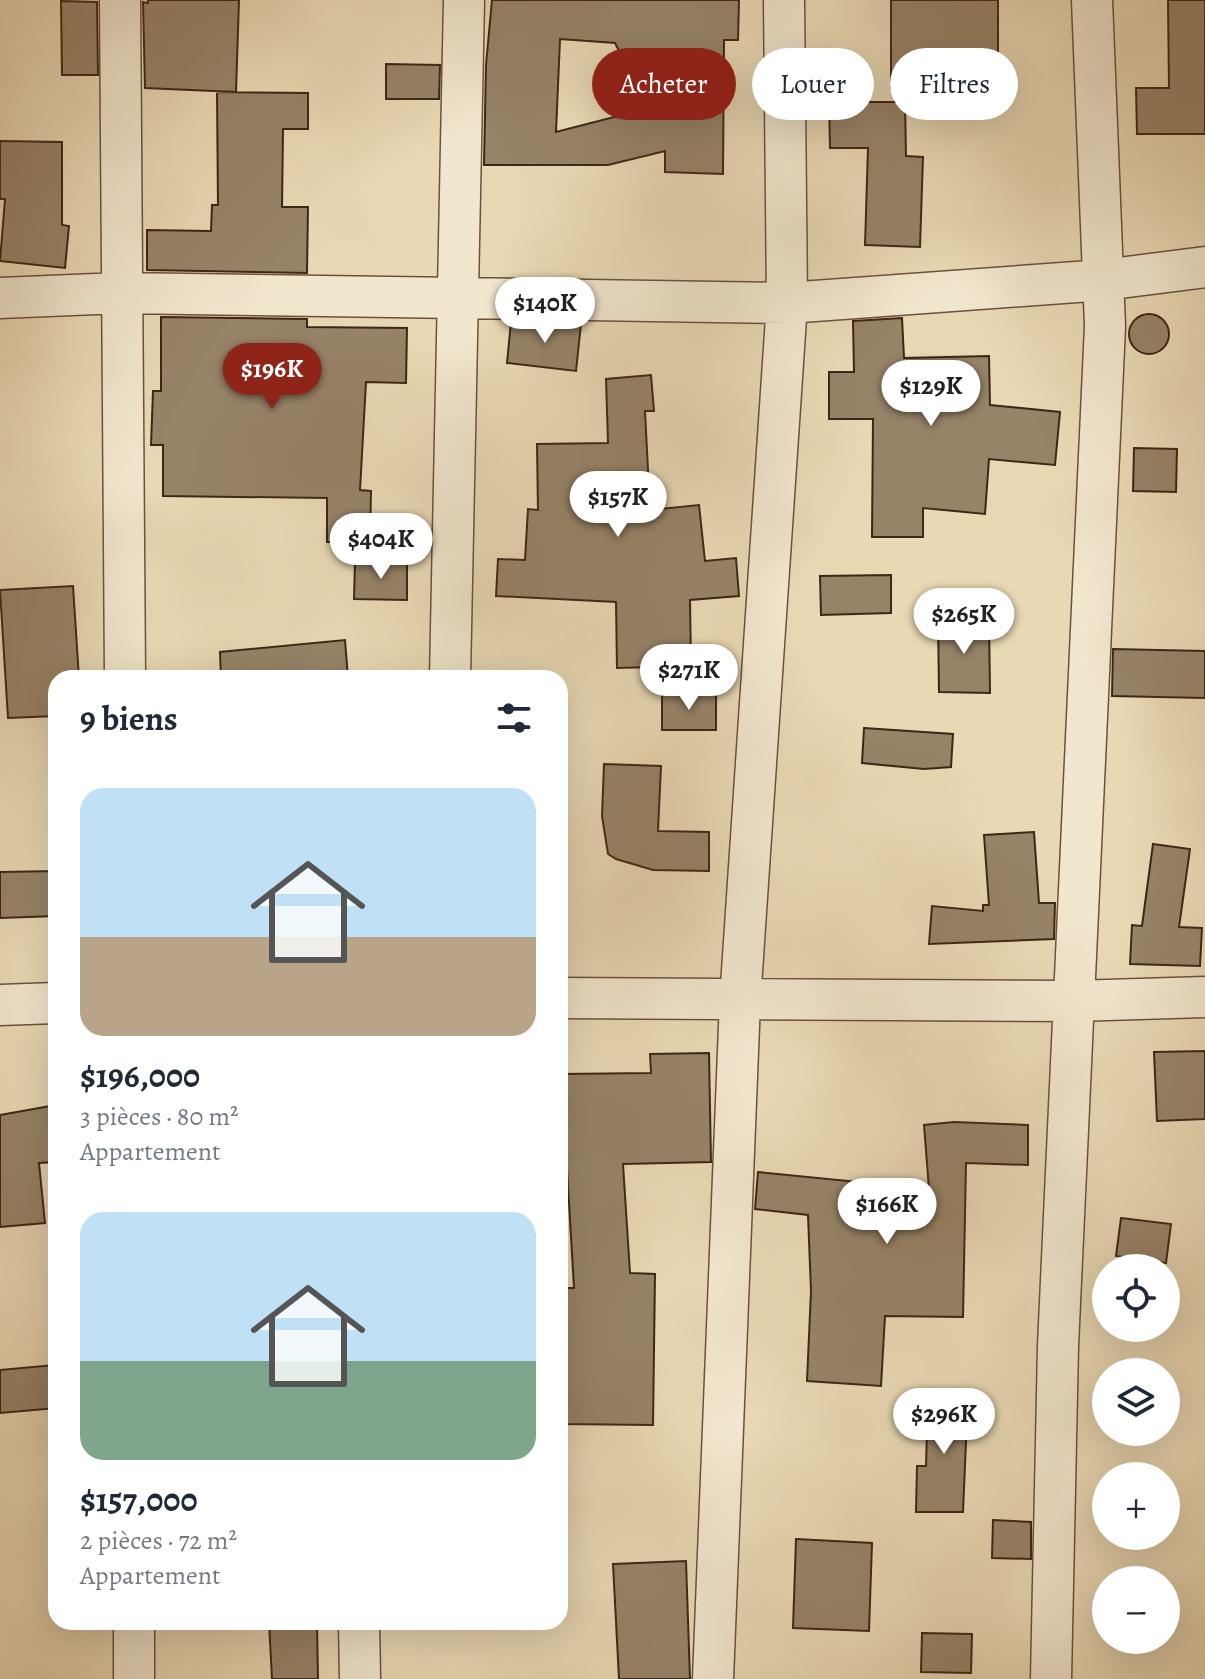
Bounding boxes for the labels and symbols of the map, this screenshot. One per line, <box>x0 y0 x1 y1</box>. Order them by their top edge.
pin: $140K <box>489 277 601 345</box>
pin: $196K <box>216 343 328 411</box>
pin: $129K <box>875 360 987 428</box>
pin: $157K <box>562 471 674 539</box>
pin: $404K <box>325 513 437 581</box>
pin: $265K <box>908 588 1020 656</box>
pin: $271K <box>633 644 745 712</box>
pin: $166K <box>831 1178 943 1246</box>
pin: $296K <box>888 1388 1000 1456</box>

